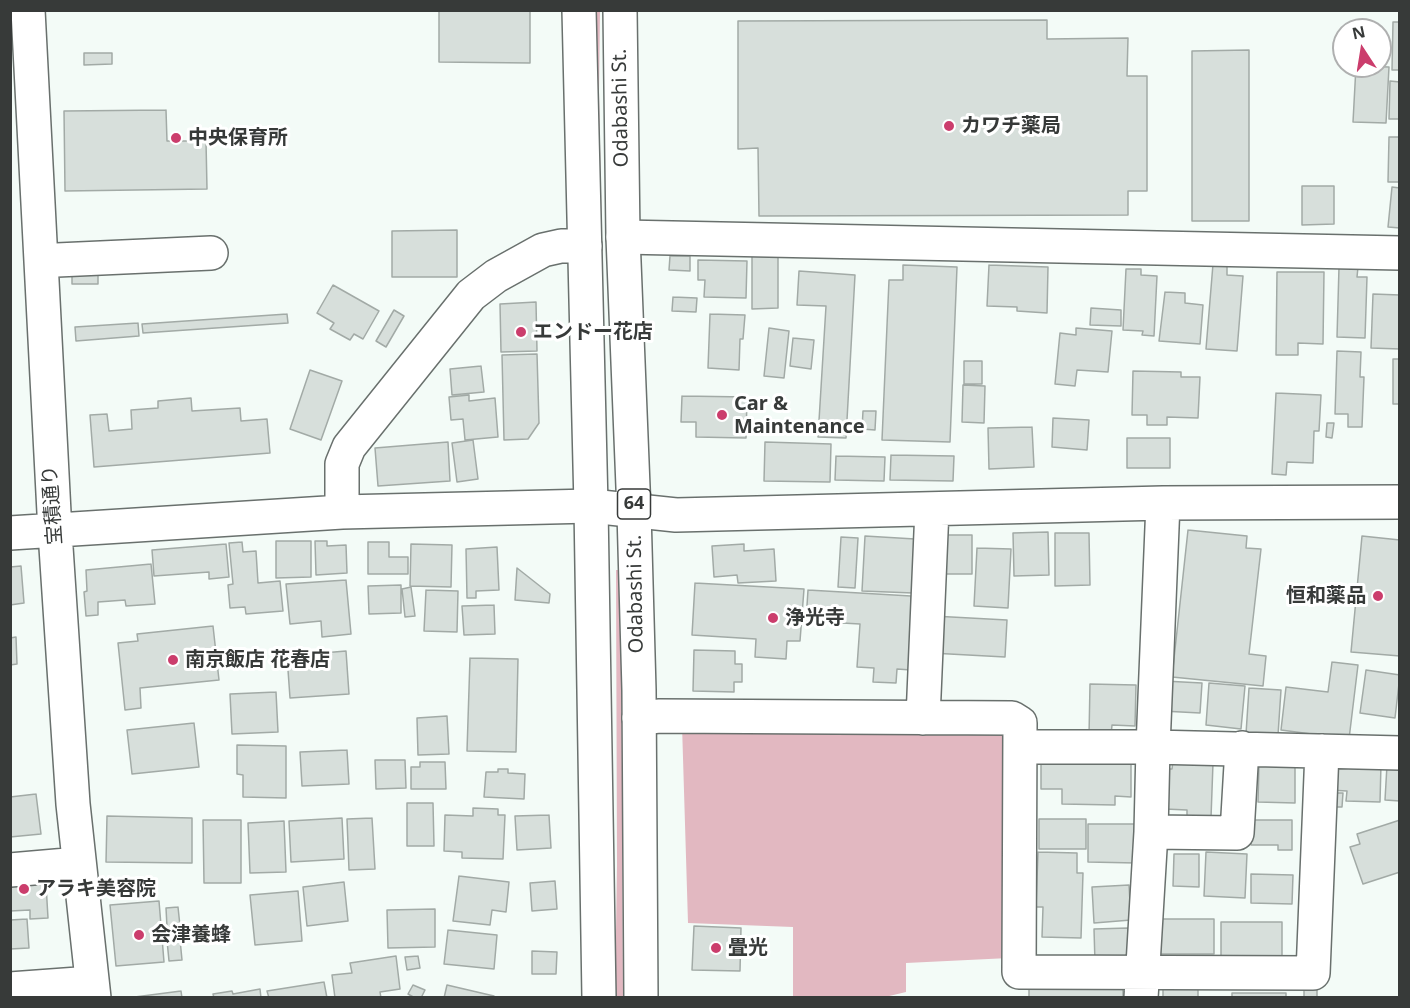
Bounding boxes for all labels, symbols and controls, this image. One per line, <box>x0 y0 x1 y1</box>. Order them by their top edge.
north arrow <box>1332 18 1392 78</box>
text: N <box>1350 20 1367 44</box>
street label: Odabashi St. <box>608 49 634 167</box>
place label: カワチ薬局 <box>961 114 1061 138</box>
marker: カワチ薬局 <box>942 119 956 133</box>
place label: 中央保育所 <box>188 126 288 150</box>
marker: 中央保育所 <box>169 131 183 145</box>
place label: エンドー花店 <box>533 320 653 344</box>
marker: エンドー花店 <box>514 325 528 339</box>
place label: Car & Maintenance <box>734 392 865 439</box>
marker: Car & Maintenance <box>715 408 729 422</box>
street label: 宝積通り <box>38 464 68 546</box>
road number: 64 <box>618 489 650 519</box>
street label: Odabashi St. <box>623 535 649 653</box>
place label: 恒和薬品 <box>1286 584 1366 608</box>
marker: 恒和薬品 <box>1371 589 1385 603</box>
place label: 浄光寺 <box>785 606 845 630</box>
marker: 浄光寺 <box>766 611 780 625</box>
place label: 南京飯店 花春店 <box>185 648 330 672</box>
marker: 南京飯店 花春店 <box>166 653 180 667</box>
place label: アラキ美容院 <box>36 877 156 901</box>
marker: アラキ美容院 <box>17 882 31 896</box>
place label: 会津養蜂 <box>151 923 231 947</box>
marker: 会津養蜂 <box>132 928 146 942</box>
place label: 畳光 <box>728 936 768 960</box>
marker: 畳光 <box>709 941 723 955</box>

